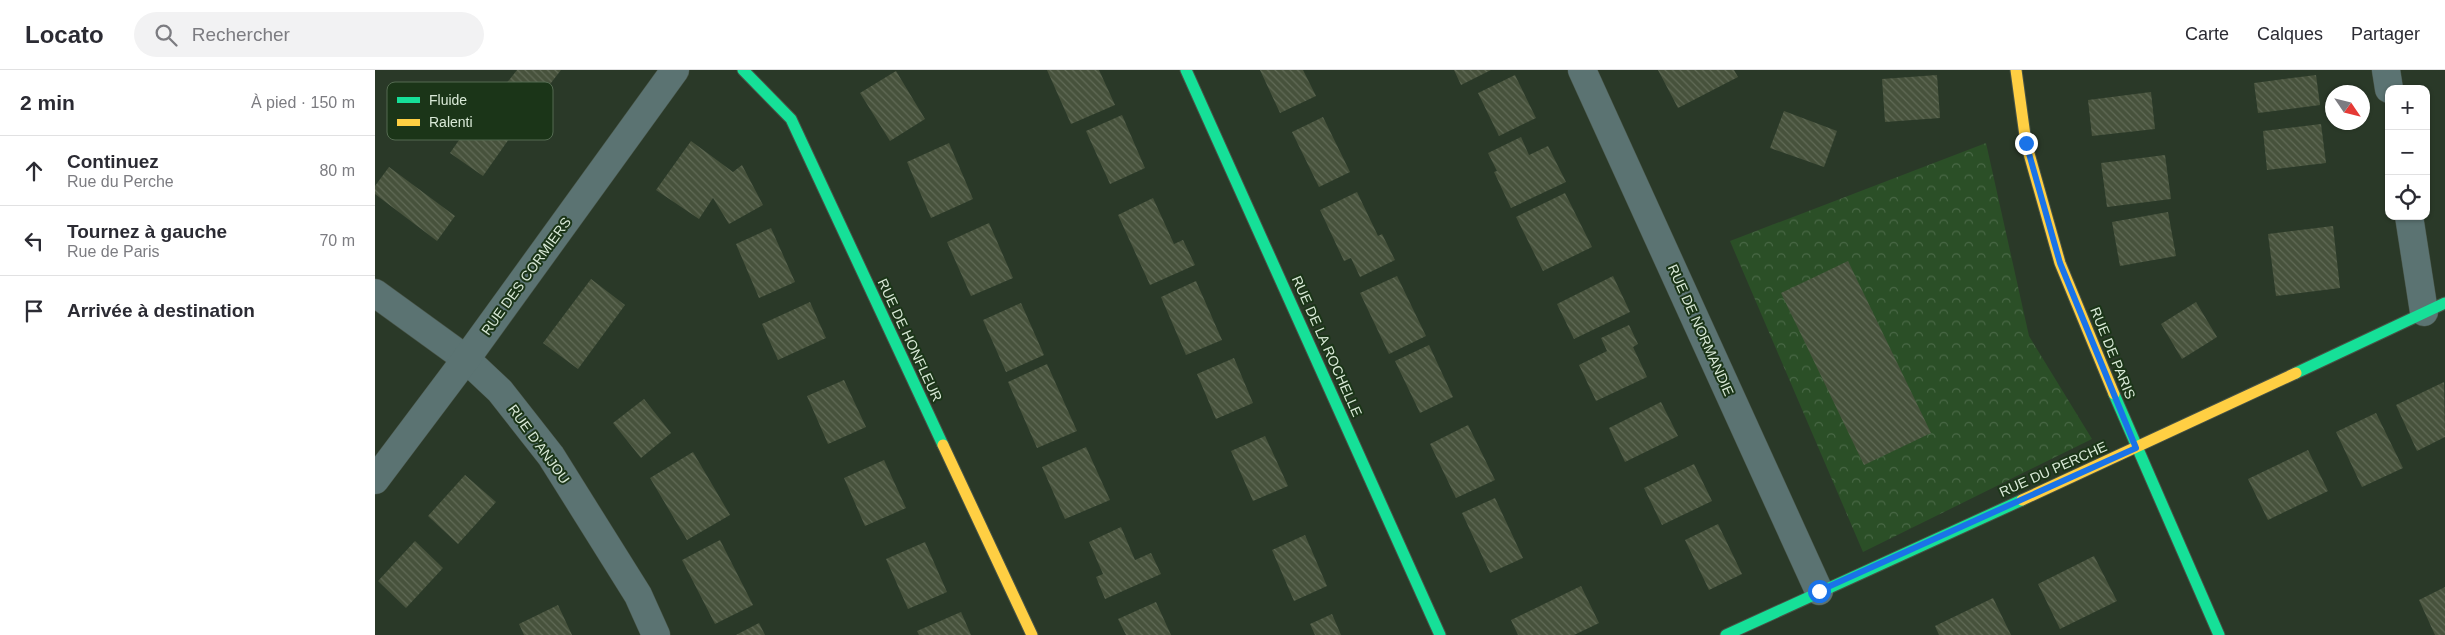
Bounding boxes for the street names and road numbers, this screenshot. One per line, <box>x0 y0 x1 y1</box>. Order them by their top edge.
street label: RUE DES CORMIERS <box>478 214 574 338</box>
street label: RUE DE NORMANDIE <box>1665 262 1737 398</box>
street label: RUE DE LA ROCHELLE <box>1289 273 1365 419</box>
street label: RUE DE HONFLEUR <box>874 276 946 404</box>
street label: RUE DE PARIS <box>2087 305 2139 401</box>
street label: RUE D'ANJOU <box>505 401 573 487</box>
street label: RUE DU PERCHE <box>1997 438 2109 500</box>

